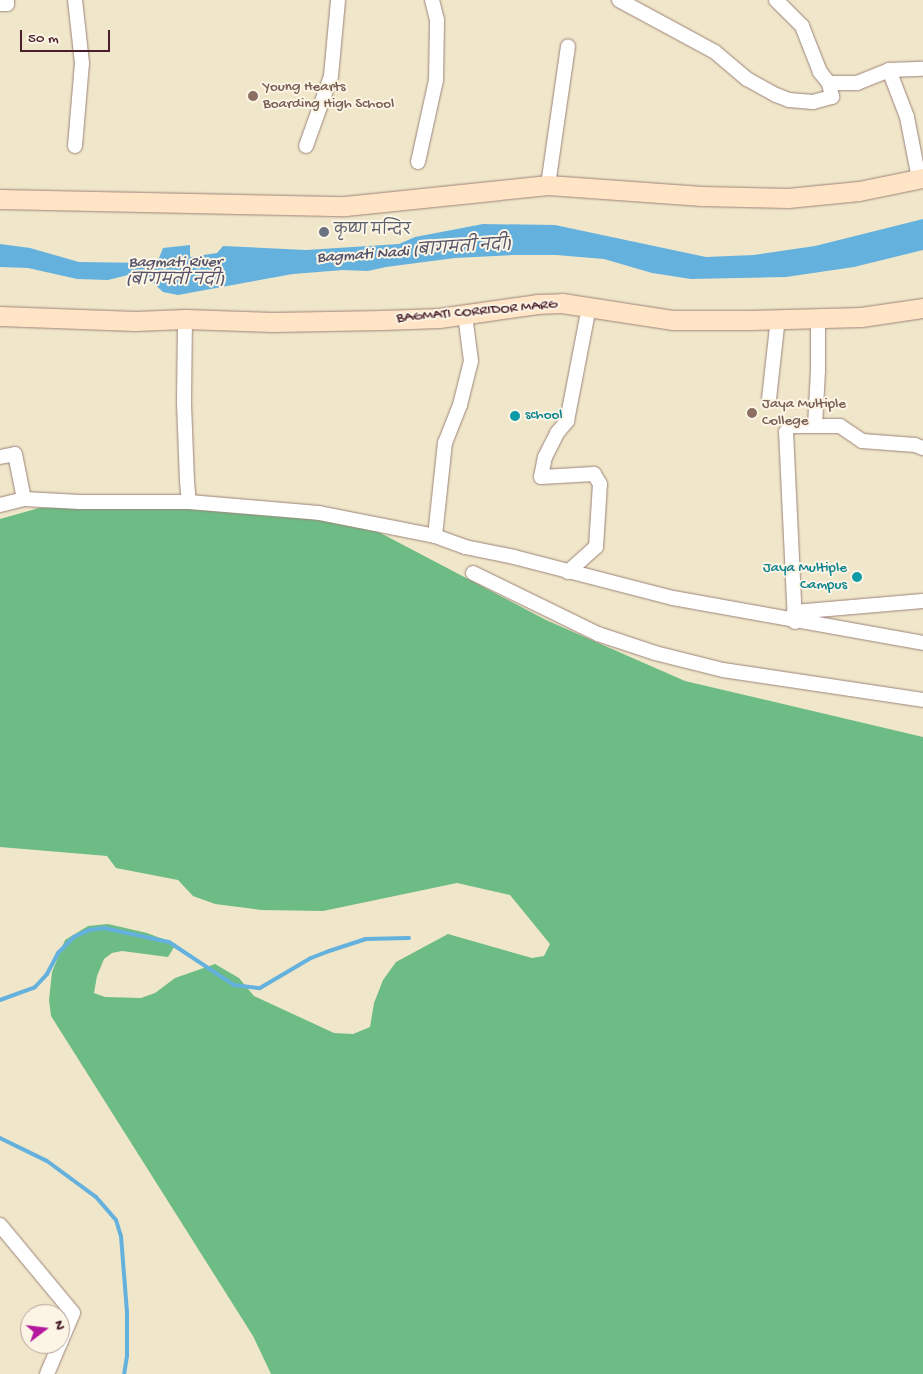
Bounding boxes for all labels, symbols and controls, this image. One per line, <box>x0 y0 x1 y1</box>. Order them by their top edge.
scale bar <box>22 20 112 52</box>
text: 50 m <box>28 30 59 48</box>
place label: Young Hearts Boarding High School <box>263 78 394 113</box>
marker: Young Hearts Boarding High School <box>247 90 259 102</box>
place label: कृष्ण मन्दिर <box>334 223 411 241</box>
marker: कृष्ण मन्दिर <box>318 226 330 238</box>
water label: Bagmati Nadi (बागमती नदी) <box>316 237 512 269</box>
water label: Bagmati River (बागमती नदी) <box>126 254 224 292</box>
street label: BAGMATI CORRIDOR MARG <box>396 296 558 328</box>
place label: Jaya Multiple College <box>762 395 846 430</box>
place label: school <box>525 407 563 425</box>
marker: Jaya Multiple College <box>746 407 758 419</box>
marker: school <box>509 410 521 422</box>
place label: Jaya Multiple Campus <box>763 559 847 594</box>
marker: Jaya Multiple Campus <box>851 571 863 583</box>
north arrow <box>20 1304 70 1354</box>
text: N <box>50 1319 68 1332</box>

